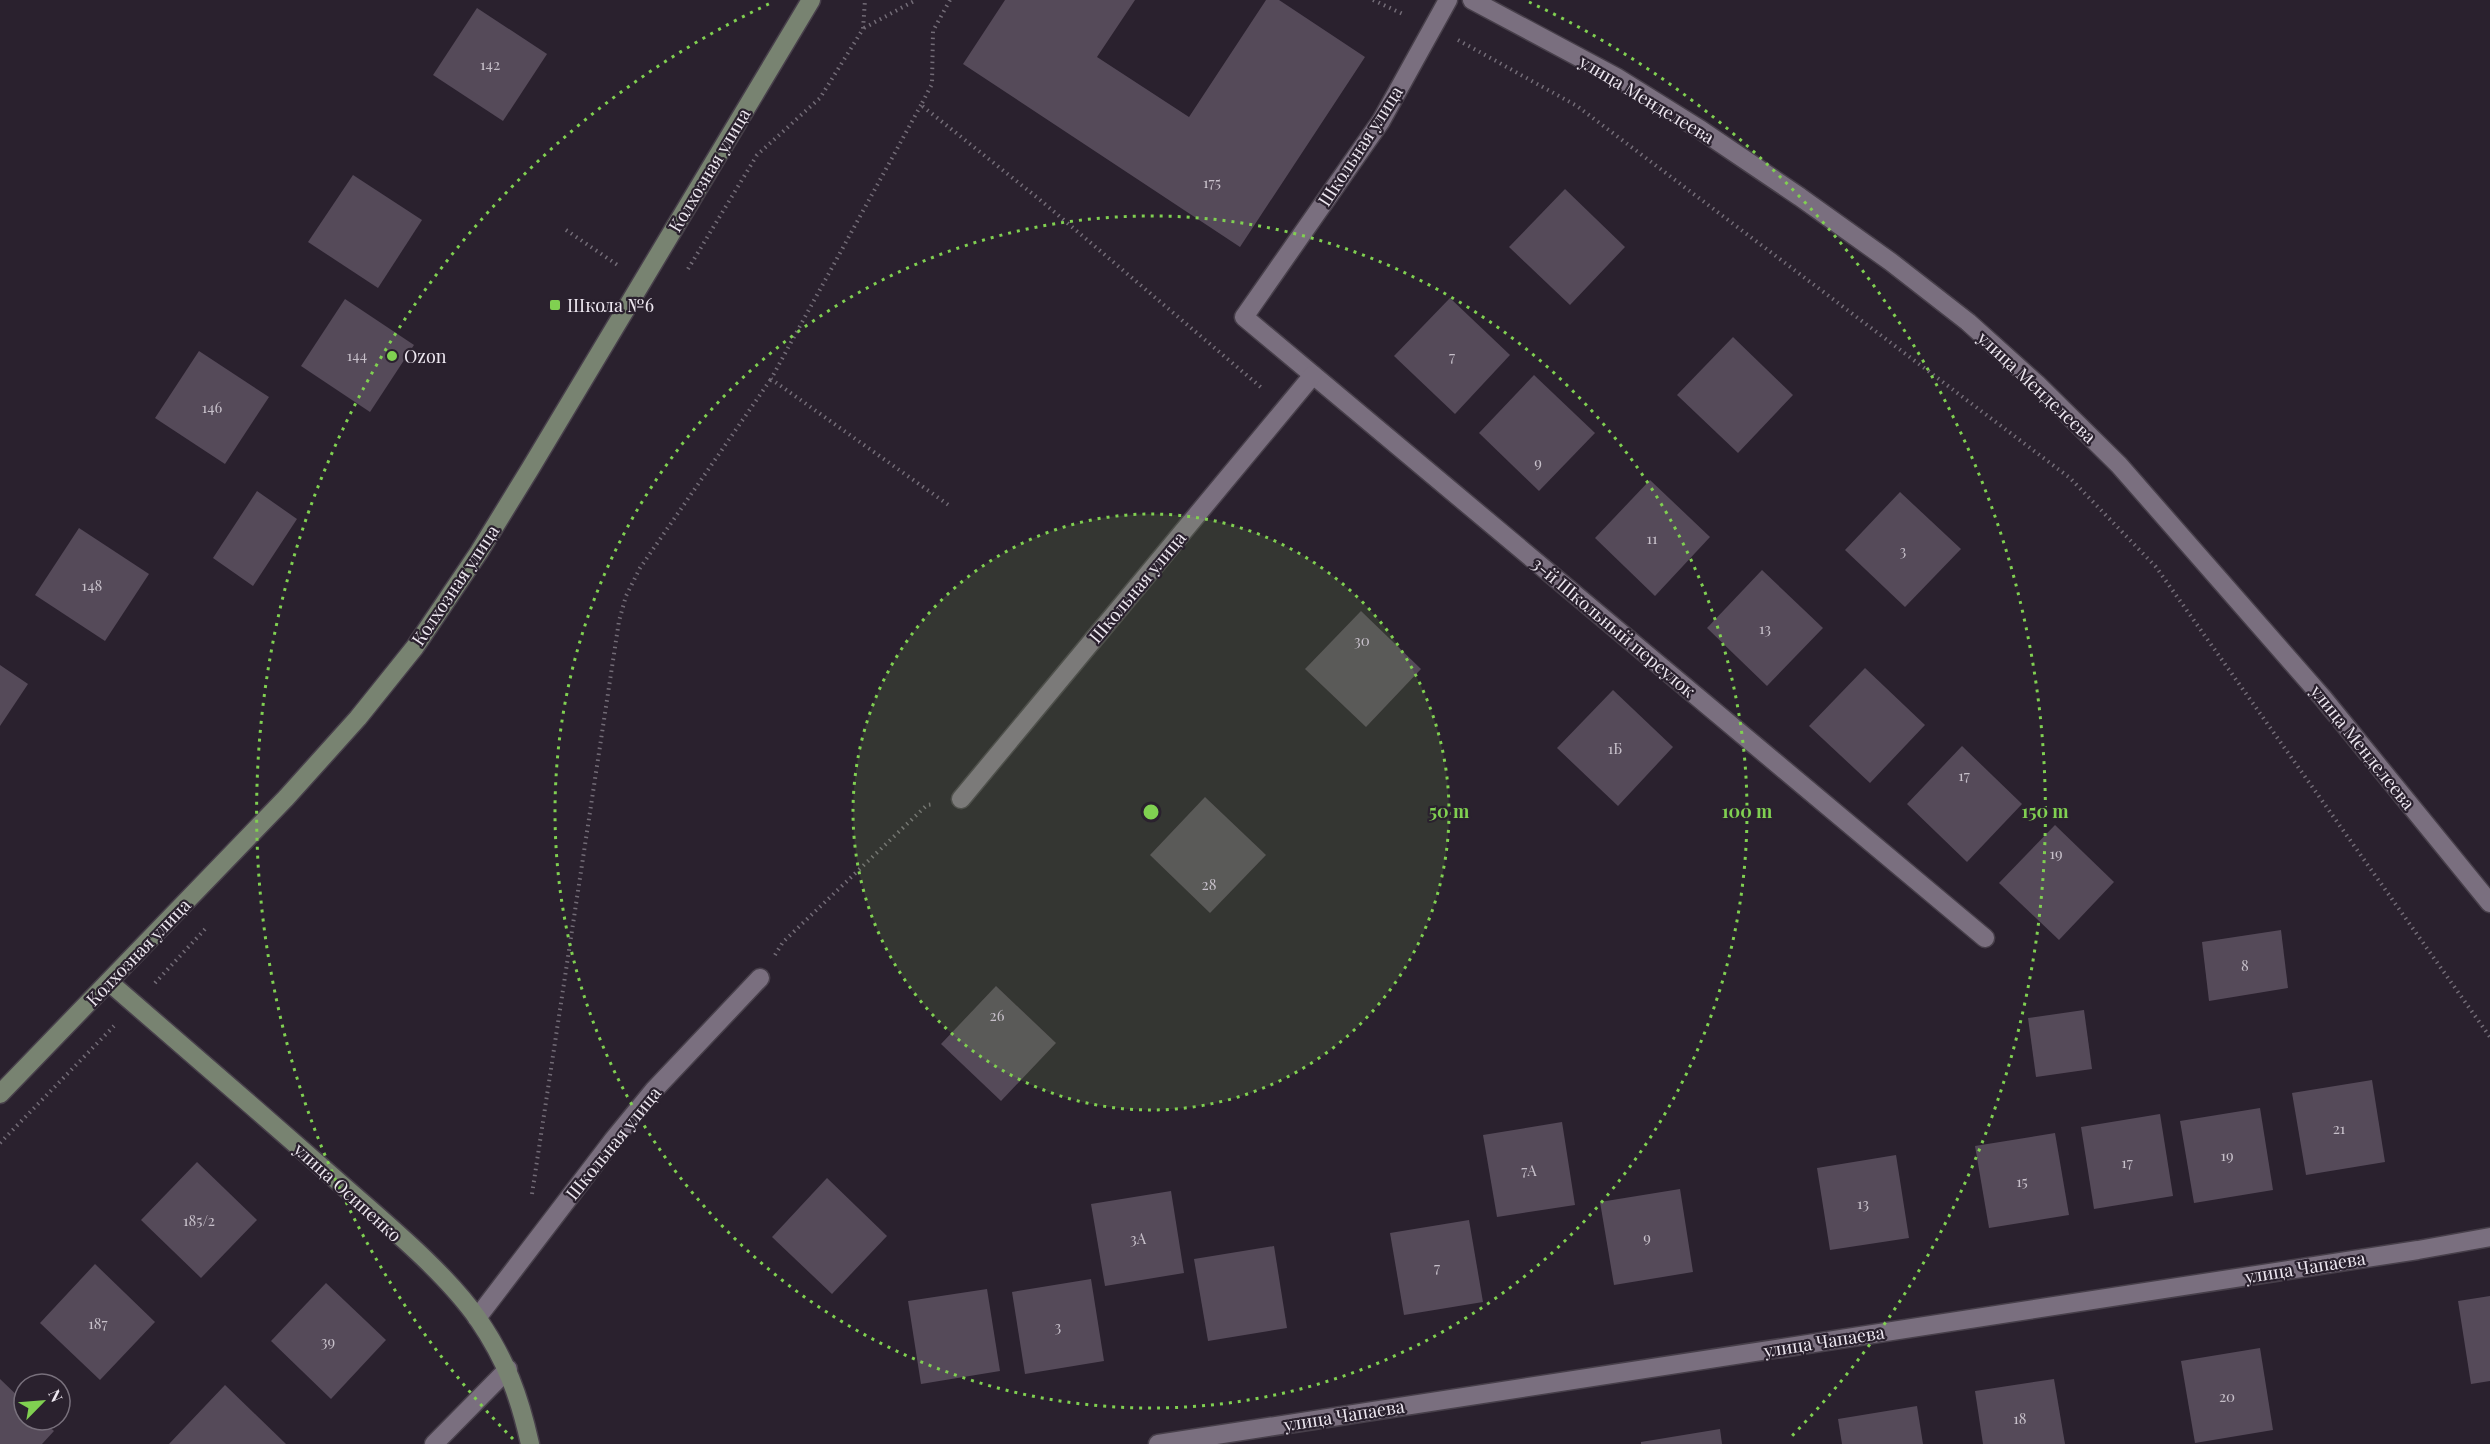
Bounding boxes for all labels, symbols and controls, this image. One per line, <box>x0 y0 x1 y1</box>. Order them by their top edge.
street label: улица Менделеева <box>1574 49 1719 149</box>
house number: 142 <box>480 54 500 74</box>
street label: Школьная улица <box>1312 81 1408 211</box>
street label: Колхозная улица <box>663 104 755 236</box>
house number: 175 <box>1203 172 1221 192</box>
place label: Школа №6 <box>567 293 654 317</box>
marker: Школа №6 <box>548 298 562 312</box>
street label: улица Менделеева <box>1972 325 2101 448</box>
place label: Ozon <box>404 344 447 368</box>
house number: 144 <box>347 345 367 365</box>
house number: 7 <box>1449 346 1455 366</box>
marker: Ozon <box>385 349 399 363</box>
house number: 146 <box>202 397 223 417</box>
house number: 9 <box>1534 452 1542 472</box>
street label: Колхозная улица <box>406 520 504 650</box>
street label: Школьная улица <box>1083 526 1191 648</box>
house number: 11 <box>1646 528 1658 548</box>
house number: 3 <box>1900 540 1907 560</box>
street label: 3-й Школьный переулок <box>1527 551 1701 703</box>
house number: 148 <box>82 575 103 595</box>
house number: 13 <box>1759 618 1771 638</box>
house number: 30 <box>1354 630 1370 650</box>
street label: улица Менделеева <box>2305 679 2421 814</box>
house number: 1Б <box>1608 738 1622 758</box>
house number: 17 <box>1958 765 1970 785</box>
text: 50 m <box>1429 799 1470 823</box>
text: 100 m <box>1722 799 1773 823</box>
text: 150 m <box>2021 799 2069 823</box>
centre of rings <box>1141 802 1161 822</box>
house number: 19 <box>2049 843 2063 863</box>
house number: 28 <box>1202 874 1217 894</box>
street label: Колхозная улица <box>81 893 195 1011</box>
house number: 8 <box>2241 955 2249 975</box>
house number: 26 <box>990 1005 1005 1025</box>
street label: Школьная улица <box>560 1081 666 1205</box>
house number: 21 <box>2333 1118 2346 1138</box>
street label: улица Осипенко <box>288 1136 407 1247</box>
house number: 19 <box>2220 1145 2234 1165</box>
house number: 17 <box>2121 1152 2133 1172</box>
house number: 7А <box>1521 1160 1537 1180</box>
house number: 15 <box>2016 1171 2028 1191</box>
house number: 13 <box>1857 1193 1869 1213</box>
house number: 185/2 <box>183 1210 215 1230</box>
house number: 9 <box>1643 1227 1651 1247</box>
house number: 3А <box>1130 1228 1147 1248</box>
street label: улица Чапаева <box>2242 1246 2367 1289</box>
house number: 7 <box>1434 1257 1440 1277</box>
house number: 187 <box>88 1313 108 1333</box>
house number: 3 <box>1055 1316 1062 1336</box>
street label: улица Чапаева <box>1761 1320 1886 1363</box>
house number: 39 <box>321 1331 335 1351</box>
north arrow <box>12 1372 72 1432</box>
text: N <box>44 1386 68 1406</box>
house number: 20 <box>2219 1386 2235 1406</box>
street label: улица Чапаева <box>1281 1394 1406 1437</box>
house number: 18 <box>2013 1408 2027 1428</box>

